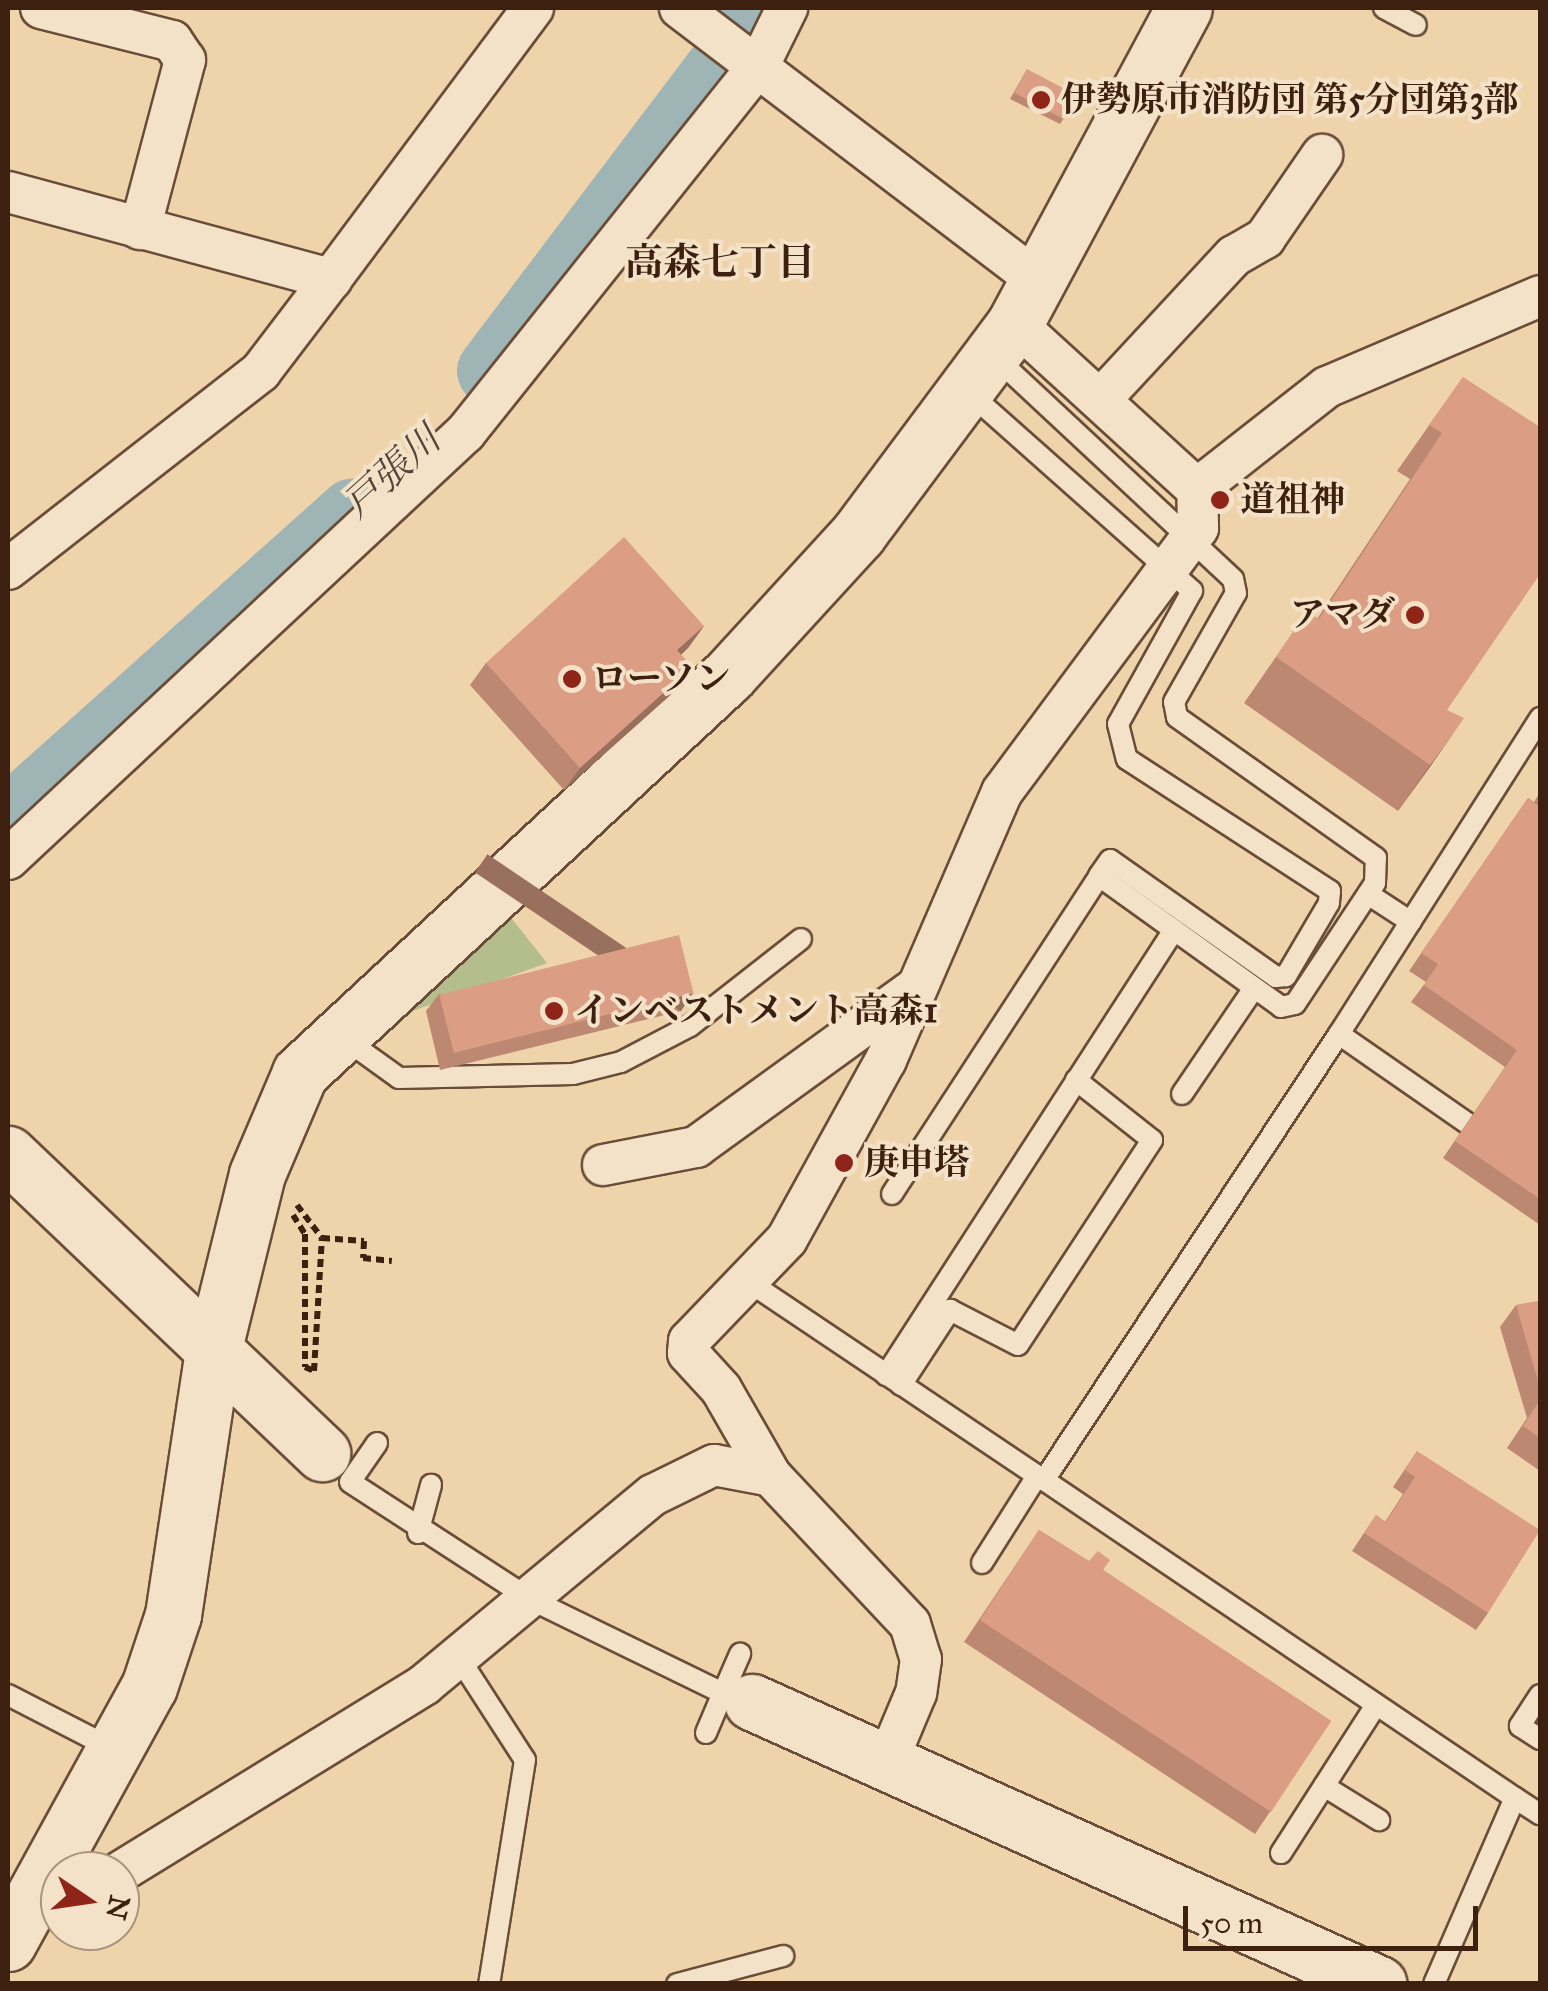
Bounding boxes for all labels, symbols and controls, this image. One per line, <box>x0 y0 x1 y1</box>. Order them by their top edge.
place label: 伊勢原市消防団 第5分団第3部 <box>1061 79 1519 121</box>
marker: 伊勢原市消防団 第5分団第3部 <box>1030 89 1052 111</box>
district label: 高森七丁目 <box>625 240 815 286</box>
water label: 戸張川 <box>334 417 450 527</box>
place label: 道祖神 <box>1240 479 1345 521</box>
marker: 道祖神 <box>1209 489 1231 511</box>
place label: アマダ <box>1290 594 1395 636</box>
marker: アマダ <box>1404 604 1426 626</box>
place label: ローソン <box>592 658 732 700</box>
marker: ローソン <box>561 668 583 690</box>
place label: インベストメント高森1 <box>574 990 938 1032</box>
marker: インベストメント高森1 <box>543 1000 565 1022</box>
place label: 庚申塔 <box>864 1142 969 1184</box>
marker: 庚申塔 <box>833 1152 855 1174</box>
north arrow <box>40 1851 140 1951</box>
scale bar <box>1188 1886 1483 1948</box>
text: N <box>98 1892 137 1923</box>
text: 50 m <box>1200 1905 1263 1941</box>

